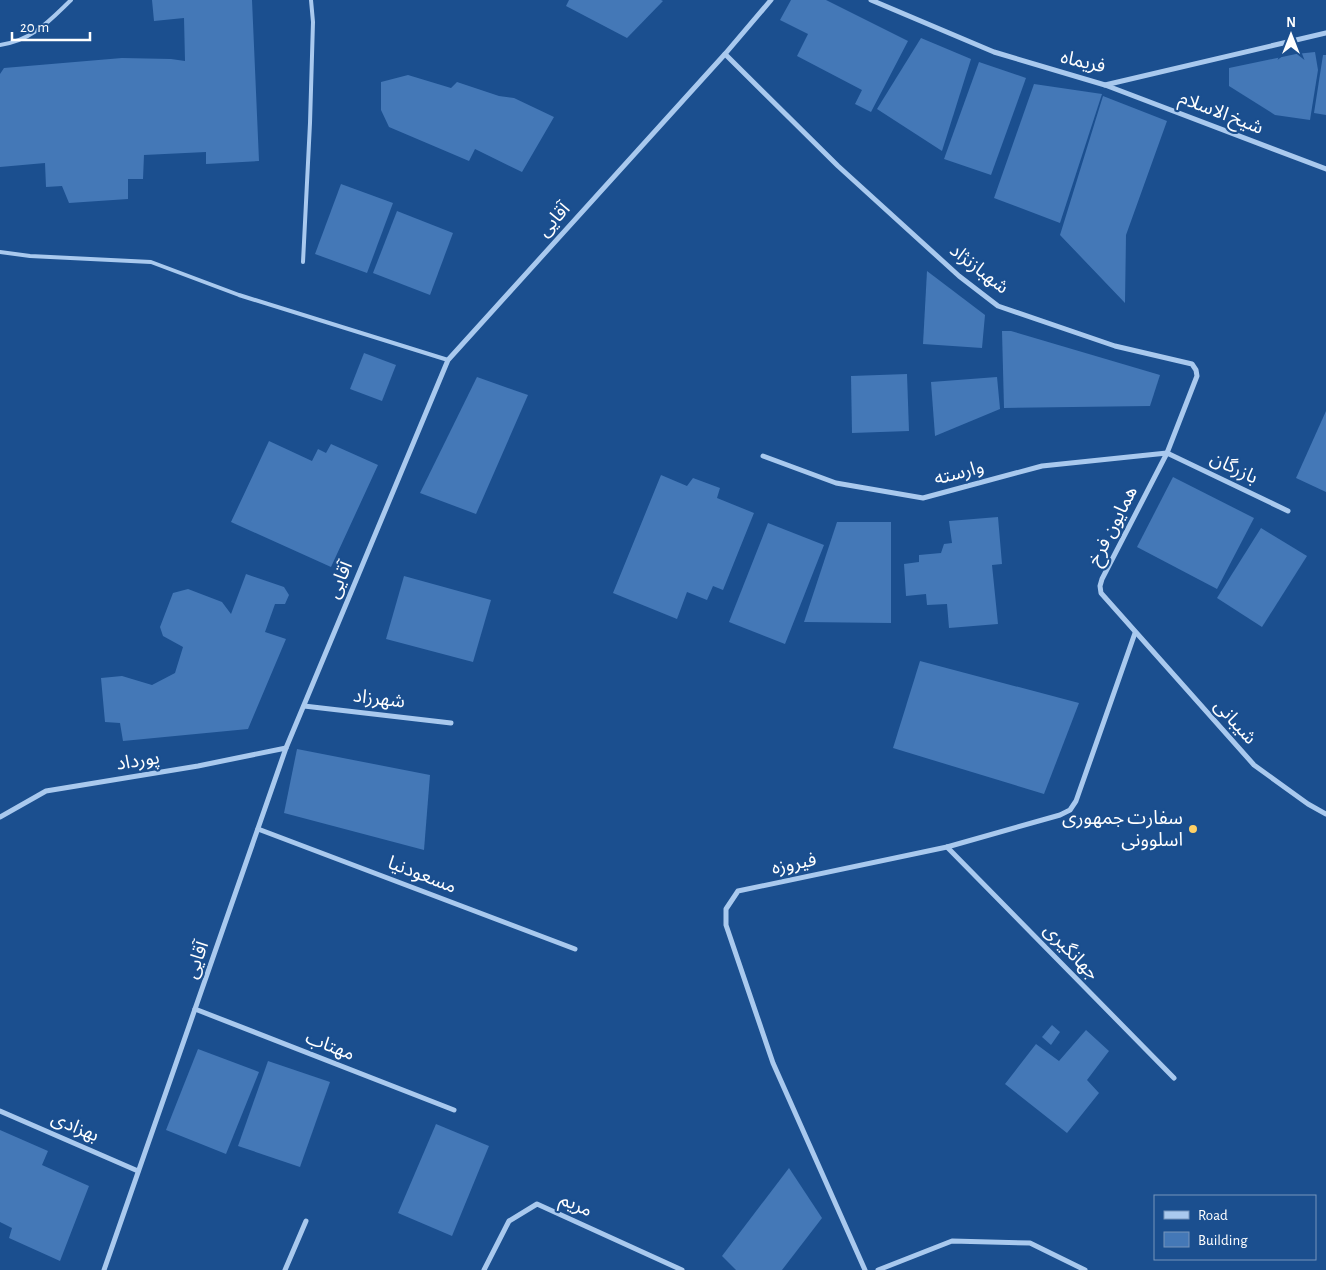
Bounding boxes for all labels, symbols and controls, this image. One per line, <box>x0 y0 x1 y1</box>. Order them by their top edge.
scale bar <box>12 10 90 42</box>
north arrow <box>1266 10 1316 60</box>
text: N <box>1286 16 1296 30</box>
text: 20 m <box>20 20 49 35</box>
street label: فریماه <box>1059 48 1107 77</box>
street label: شیخ الاسلام <box>1175 88 1266 141</box>
street label: آقایی <box>533 197 576 241</box>
street label: شهبازنژاد <box>945 240 1012 298</box>
street label: بازرگان <box>1207 448 1261 488</box>
street label: وارسته <box>932 457 986 490</box>
street label: همایون فرخ <box>1085 483 1144 570</box>
street label: آقایی <box>323 557 358 602</box>
street label: شهرزاد <box>352 686 406 713</box>
street label: شیبانی <box>1209 696 1260 749</box>
street label: پورداد <box>115 748 161 776</box>
place label: سفارت جمهوری اسلوونی <box>1062 809 1183 851</box>
marker: سفارت جمهوری اسلوونی <box>1187 823 1199 835</box>
street label: فیروزه <box>770 850 818 879</box>
street label: مسعودنیا <box>385 853 459 898</box>
street label: جهانگیری <box>1039 919 1103 985</box>
street label: آقایی <box>180 937 214 981</box>
street label: مهتاب <box>303 1028 357 1064</box>
street label: بهزادی <box>48 1109 102 1146</box>
street label: مریم <box>555 1190 595 1224</box>
legend <box>1154 1195 1316 1260</box>
text: Road <box>1198 1208 1228 1223</box>
text: Building <box>1198 1233 1248 1248</box>

